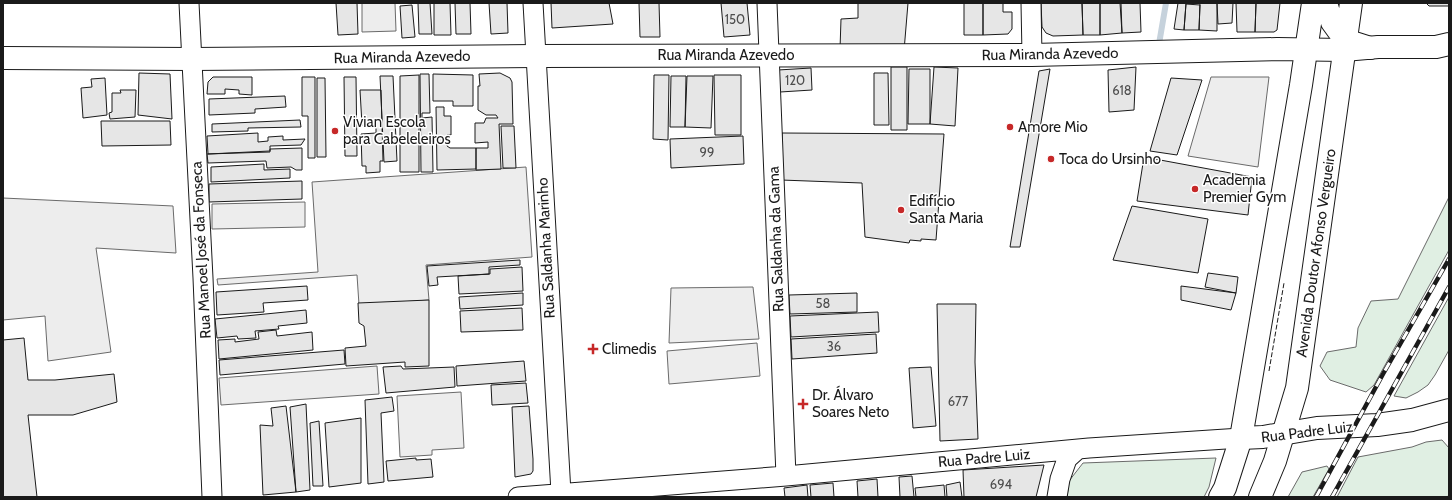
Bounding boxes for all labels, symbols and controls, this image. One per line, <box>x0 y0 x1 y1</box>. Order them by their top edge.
house number: 150 <box>725 11 745 27</box>
street label: Rua Miranda Azevedo <box>981 44 1119 64</box>
street label: Rua Miranda Azevedo <box>658 46 794 64</box>
street label: Rua Miranda Azevedo <box>333 47 471 67</box>
house number: 120 <box>785 72 805 88</box>
house number: 618 <box>1112 82 1132 98</box>
place label: Vivian Escola para Cabeleleiros <box>343 113 451 148</box>
place label: Amore Mio <box>1018 118 1088 136</box>
marker: Amore Mio <box>1005 122 1015 132</box>
marker: Vivian Escola para Cabeleleiros <box>330 126 340 136</box>
house number: 99 <box>700 144 714 160</box>
street label: Avenida Doutor Afonso Vergueiro <box>1292 148 1340 358</box>
place label: Toca do Ursinho <box>1059 150 1161 168</box>
marker: Toca do Ursinho <box>1046 154 1056 164</box>
street label: Rua Manoel José da Fonseca <box>187 160 215 339</box>
street label: Rua Saldanha da Gama <box>764 165 788 312</box>
place label: Academia Premier Gym <box>1203 171 1286 206</box>
street label: Rua Saldanha Marinho <box>533 177 559 319</box>
marker: Academia Premier Gym <box>1190 184 1200 194</box>
place label: Edifício Santa Maria <box>909 192 984 227</box>
marker: Edifício Santa Maria <box>896 205 906 215</box>
house number: 58 <box>816 295 831 311</box>
house number: 36 <box>827 338 841 354</box>
place label: Climedis <box>602 340 657 358</box>
marker: Climedis <box>587 343 599 355</box>
place label: Dr. Álvaro Soares Neto <box>812 385 889 421</box>
house number: 677 <box>948 393 969 409</box>
marker: Dr. Álvaro Soares Neto <box>797 398 809 410</box>
street label: Rua Padre Luiz <box>1260 417 1354 447</box>
street label: Rua Padre Luiz <box>937 445 1031 471</box>
house number: 694 <box>990 476 1013 492</box>

